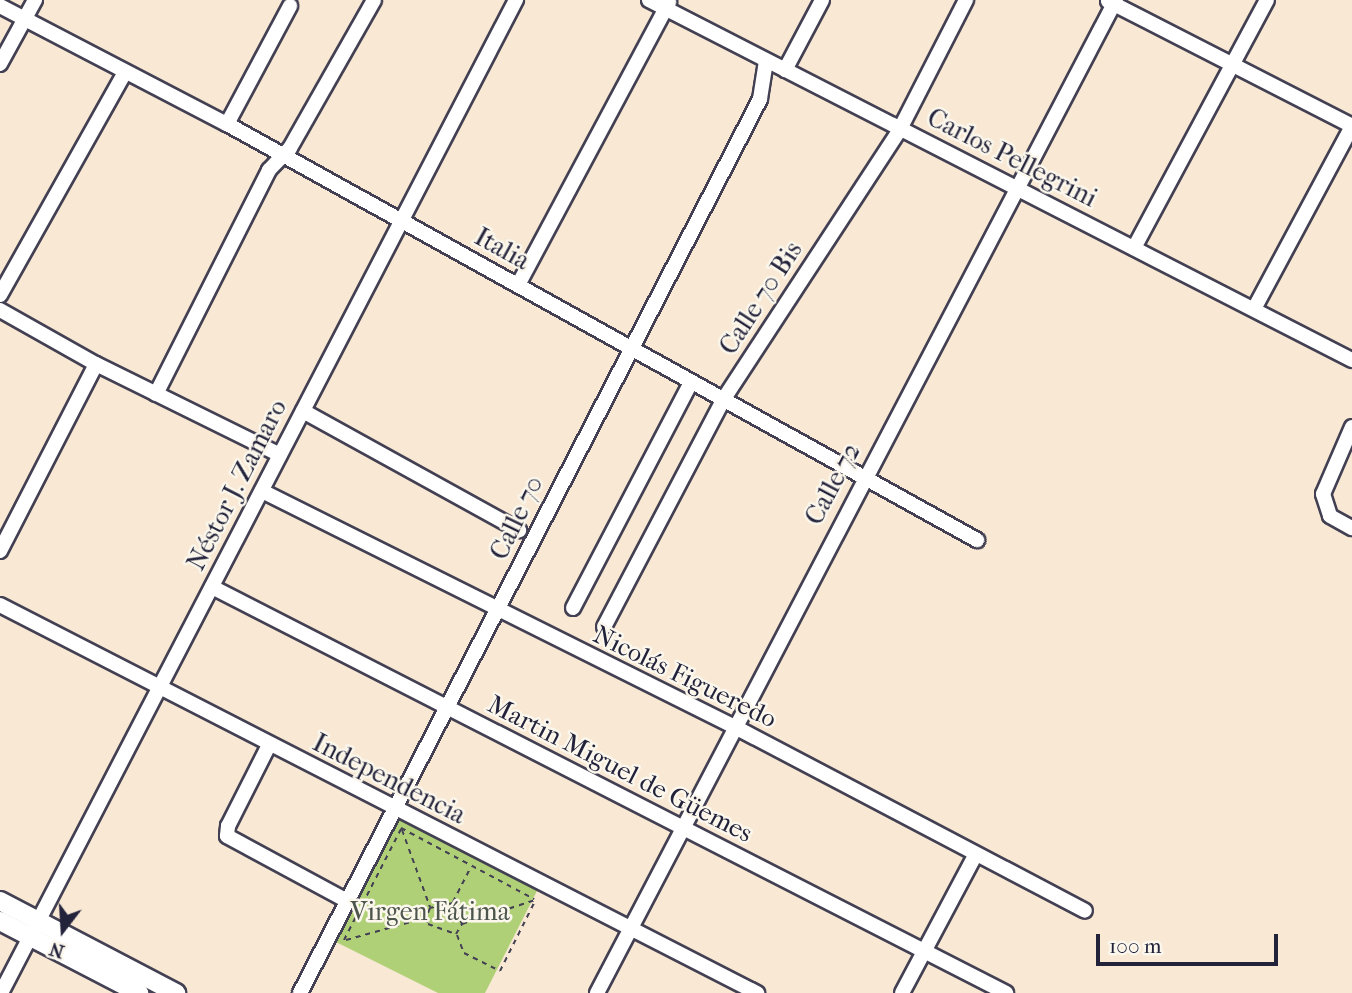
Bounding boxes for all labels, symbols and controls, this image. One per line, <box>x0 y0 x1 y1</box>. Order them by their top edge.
street label: Carlos Pellegrini <box>922 102 1102 214</box>
street label: Italia <box>469 221 535 277</box>
street label: Calle 70 Bis <box>713 236 809 360</box>
street label: Néstor J. Zamaro <box>181 394 293 576</box>
street label: Calle 72 <box>799 438 867 530</box>
street label: Calle 70 <box>483 471 551 565</box>
street label: Nicolás Figueredo <box>588 619 782 735</box>
street label: Martin Miguel de Güemes <box>482 689 758 849</box>
street label: Independencia <box>307 727 471 831</box>
north arrow <box>28 895 98 965</box>
park label: Virgen Fátima <box>350 896 510 928</box>
scale bar <box>1100 920 1282 964</box>
text: 100 m <box>1109 934 1162 958</box>
text: N <box>47 937 67 963</box>

